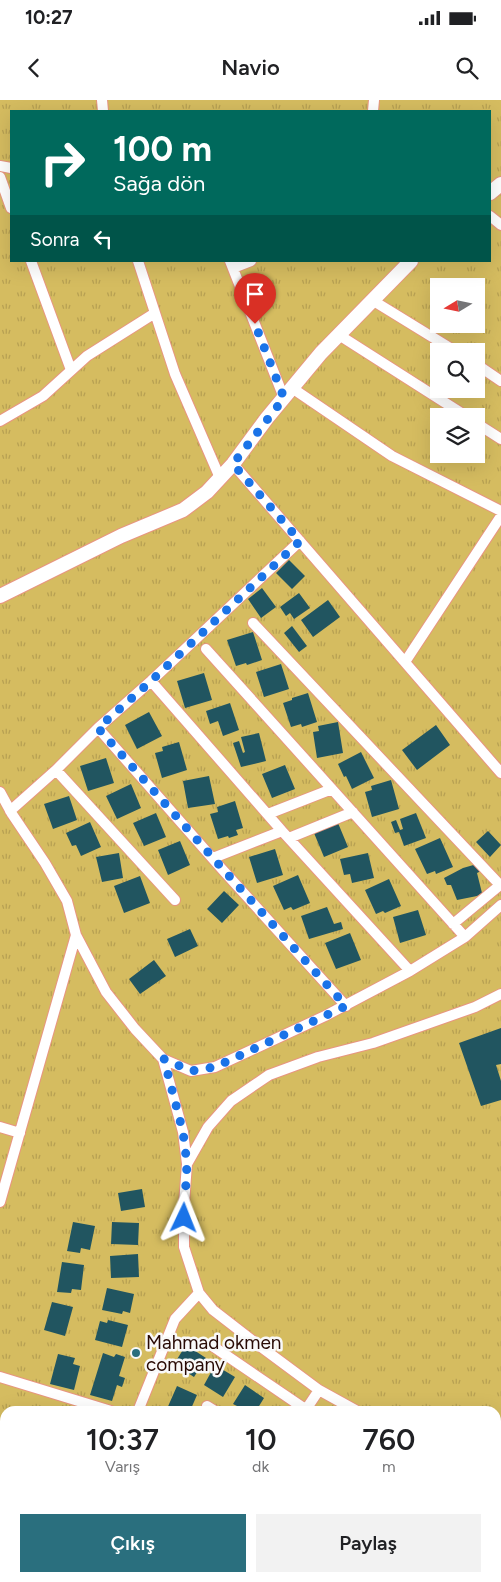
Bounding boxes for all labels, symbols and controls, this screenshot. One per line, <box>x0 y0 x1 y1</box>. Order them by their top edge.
text: 10:27 <box>25 6 73 29</box>
icon: back <box>20 54 48 82</box>
text: Navio <box>221 54 280 81</box>
icon: search <box>453 54 481 82</box>
text: 100 m <box>113 128 212 170</box>
icon: right <box>30 130 95 195</box>
text: Sağa dön <box>113 170 205 197</box>
icon: left <box>89 225 117 253</box>
text: Sonra <box>30 228 79 251</box>
pin <box>234 273 276 324</box>
north arrow <box>430 278 485 332</box>
map controls <box>430 278 485 463</box>
icon: arrive <box>241 280 269 308</box>
button: search <box>430 343 485 398</box>
button: layers <box>430 408 485 463</box>
position arrow <box>157 1191 209 1243</box>
place label: Mahmad okmen company <box>146 1331 281 1376</box>
marker: Mahmad okmen company <box>130 1347 142 1359</box>
text: 10:37 <box>86 1421 159 1458</box>
text: 10 <box>245 1421 277 1458</box>
text: 760 <box>362 1421 415 1458</box>
text: Varış <box>105 1457 140 1476</box>
text: dk <box>252 1457 269 1476</box>
text: m <box>382 1457 396 1476</box>
button: Çıkış <box>20 1514 246 1572</box>
button: Paylaş <box>256 1514 481 1572</box>

